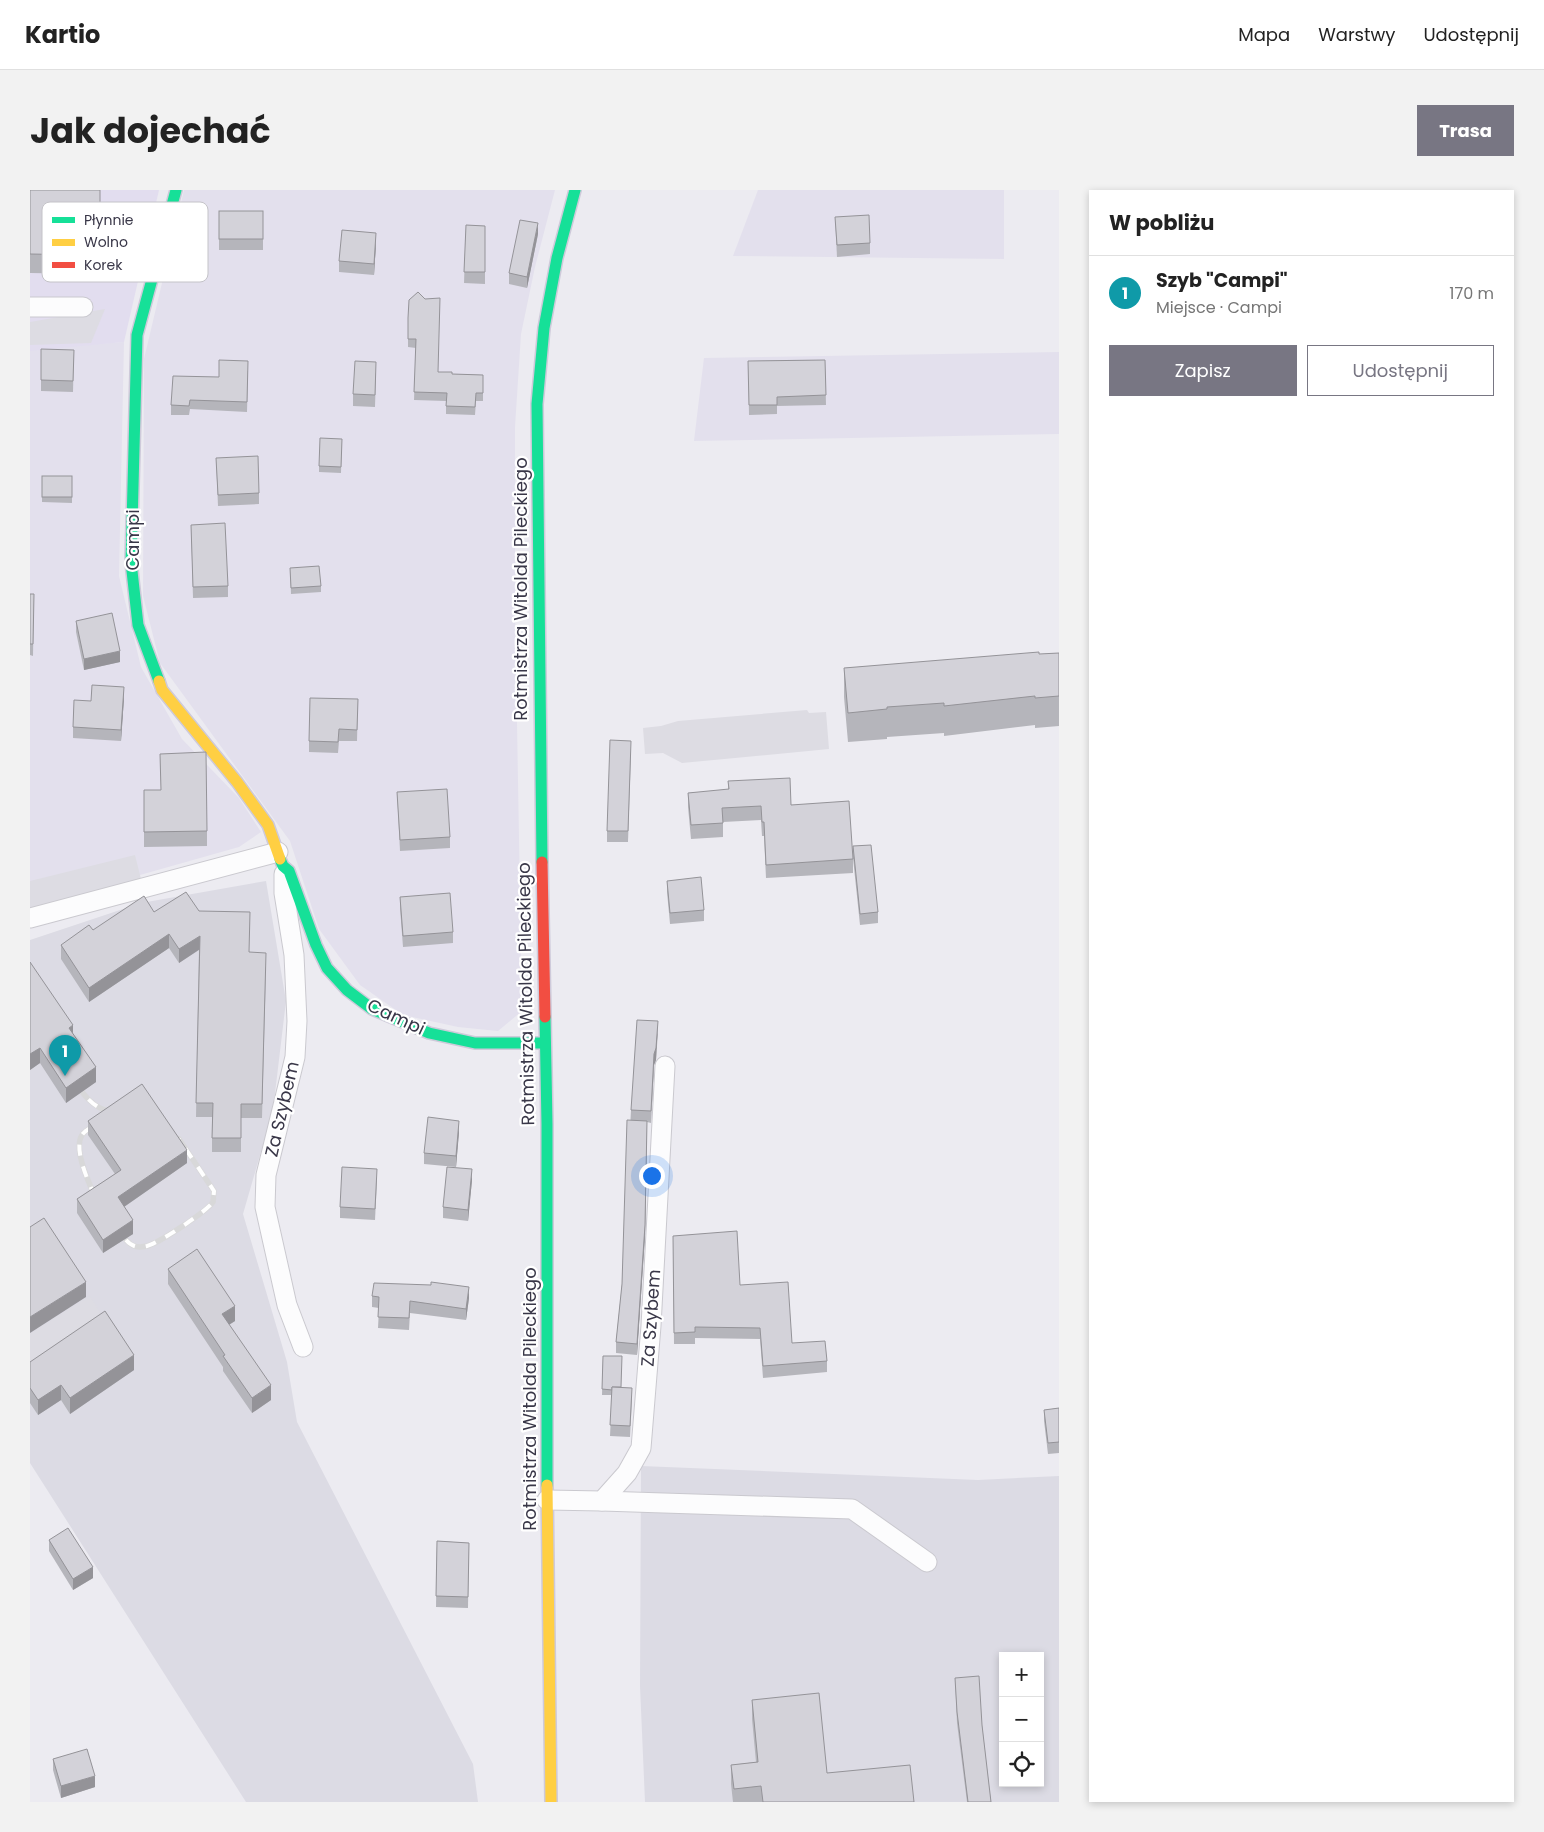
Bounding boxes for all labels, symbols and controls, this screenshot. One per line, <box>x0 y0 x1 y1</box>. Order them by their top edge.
text: Kartio <box>25 18 100 51</box>
text: Mapa <box>1238 22 1290 47</box>
text: Warstwy <box>1318 22 1395 47</box>
text: Udostępnij <box>1423 22 1519 47</box>
button: Trasa <box>1417 105 1514 156</box>
text: Jak dojechać <box>30 106 271 155</box>
legend <box>42 202 208 282</box>
text: W pobliżu <box>1109 208 1214 237</box>
text: Płynnie <box>84 210 134 230</box>
text: Wolno <box>84 232 128 252</box>
text: Korek <box>84 255 123 275</box>
text: Szyb "Campi" <box>1156 267 1288 294</box>
text: 1 <box>1122 282 1128 305</box>
text: 170 m <box>1449 282 1494 305</box>
text: Miejsce · Campi <box>1156 296 1282 319</box>
button: Zapisz <box>1109 345 1297 396</box>
button: Udostępnij <box>1307 345 1494 396</box>
street label: Rotmistrza Witolda Pileckiego <box>508 457 533 721</box>
street label: Campi <box>120 509 145 571</box>
street label: Rotmistrza Witolda Pileckiego <box>511 862 540 1126</box>
street label: Campi <box>363 992 429 1041</box>
pin: 1 <box>49 1035 81 1076</box>
street label: Za Szybem <box>258 1059 305 1159</box>
your location <box>639 1163 665 1189</box>
street label: Rotmistrza Witolda Pileckiego <box>517 1267 542 1531</box>
street label: Za Szybem <box>635 1268 666 1367</box>
map controls <box>999 1652 1044 1787</box>
button: + <box>999 1652 1044 1697</box>
button: − <box>999 1697 1044 1742</box>
button: locate <box>999 1742 1044 1787</box>

